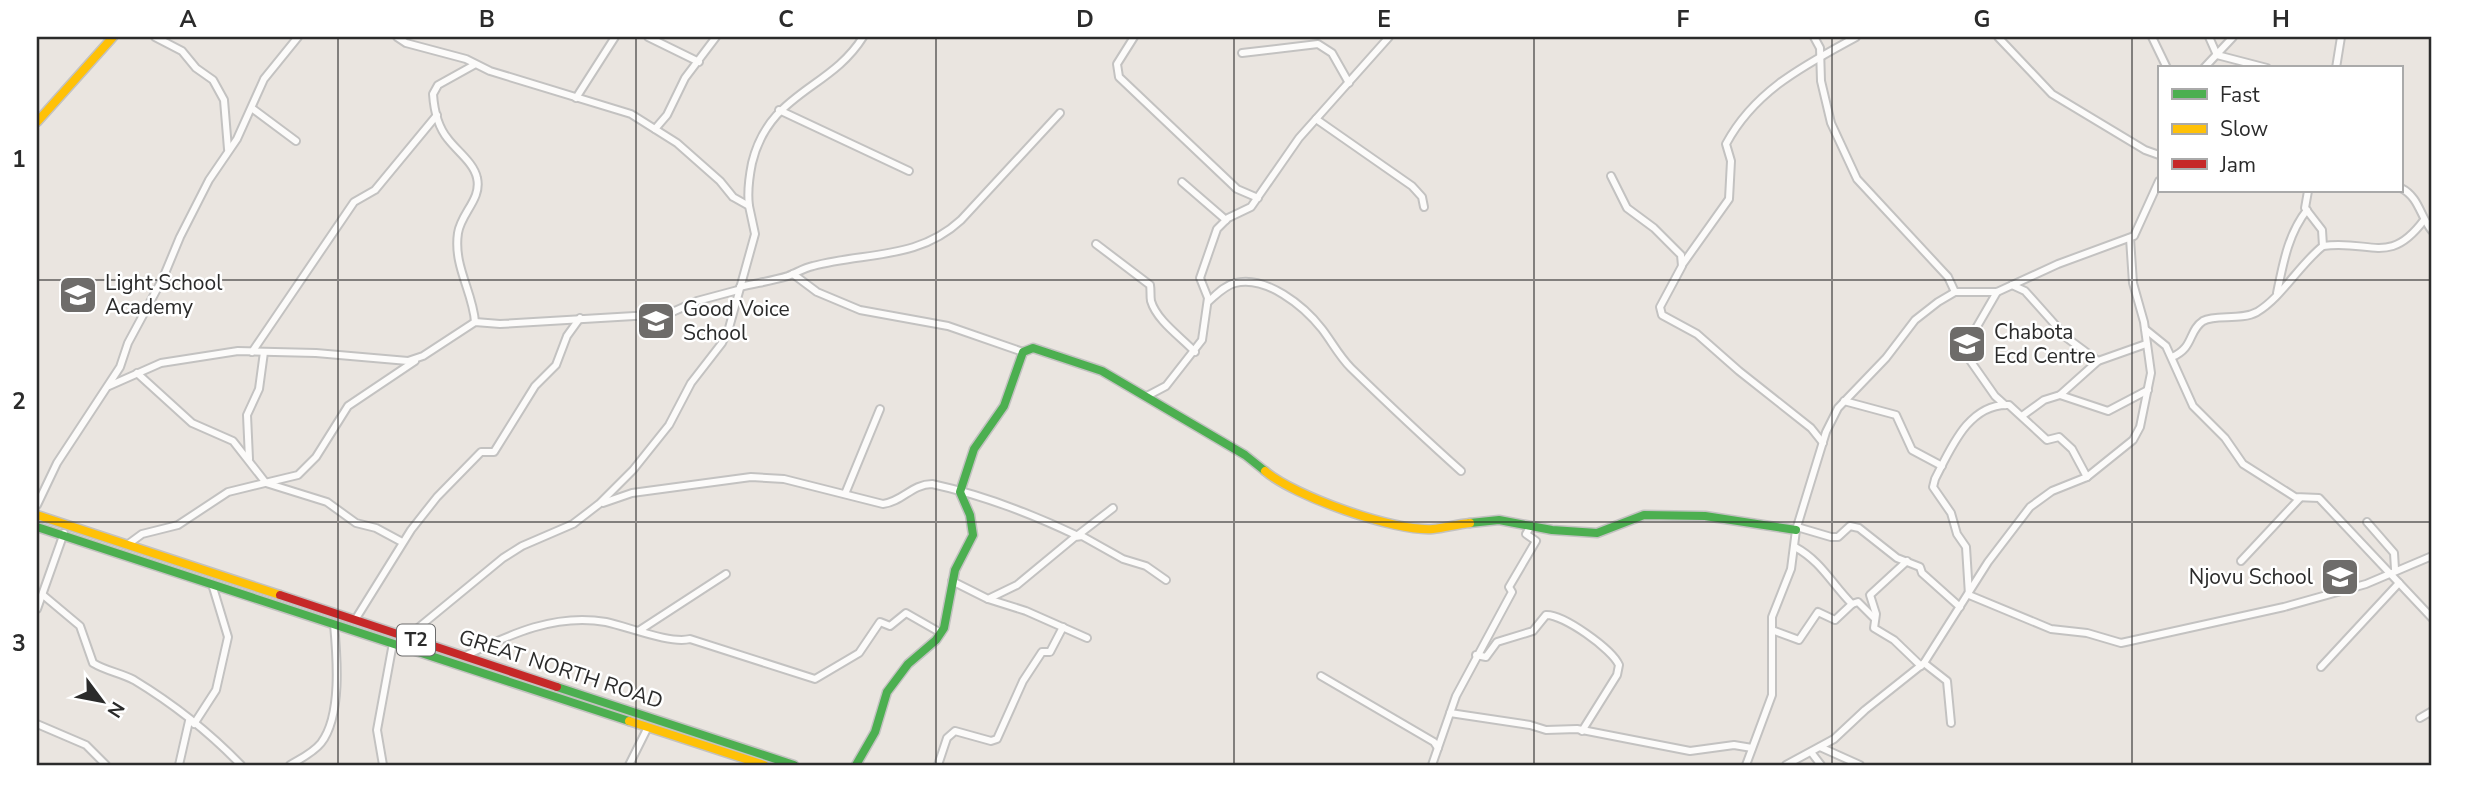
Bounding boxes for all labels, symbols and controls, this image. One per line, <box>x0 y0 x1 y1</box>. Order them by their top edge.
text: A <box>179 4 197 35</box>
text: B <box>479 4 495 35</box>
text: C <box>778 4 794 35</box>
text: D <box>1076 4 1094 35</box>
text: E <box>1377 4 1391 35</box>
text: F <box>1677 4 1690 35</box>
text: G <box>1974 4 1990 35</box>
text: H <box>2272 4 2290 35</box>
legend <box>2158 66 2402 192</box>
text: Fast <box>2220 81 2260 109</box>
text: Slow <box>2220 115 2269 143</box>
text: 1 <box>12 144 26 175</box>
text: Jam <box>2219 151 2256 179</box>
place label: Light School Academy <box>105 269 223 321</box>
school or university icon: Light School Academy <box>57 274 99 316</box>
place label: Good Voice School <box>683 295 790 347</box>
school or university icon: Good Voice School <box>635 300 677 342</box>
place label: Chabota Ecd Centre <box>1994 318 2096 370</box>
school or university icon: Chabota Ecd Centre <box>1946 323 1988 365</box>
text: 2 <box>12 386 26 417</box>
school or university icon: Njovu School <box>2319 556 2361 598</box>
place label: Njovu School <box>2189 563 2314 591</box>
street label: GREAT NORTH ROAD <box>455 623 667 715</box>
road number: T2 <box>397 624 435 656</box>
text: 3 <box>12 628 26 659</box>
north arrow <box>66 666 136 736</box>
text: N <box>101 697 130 722</box>

